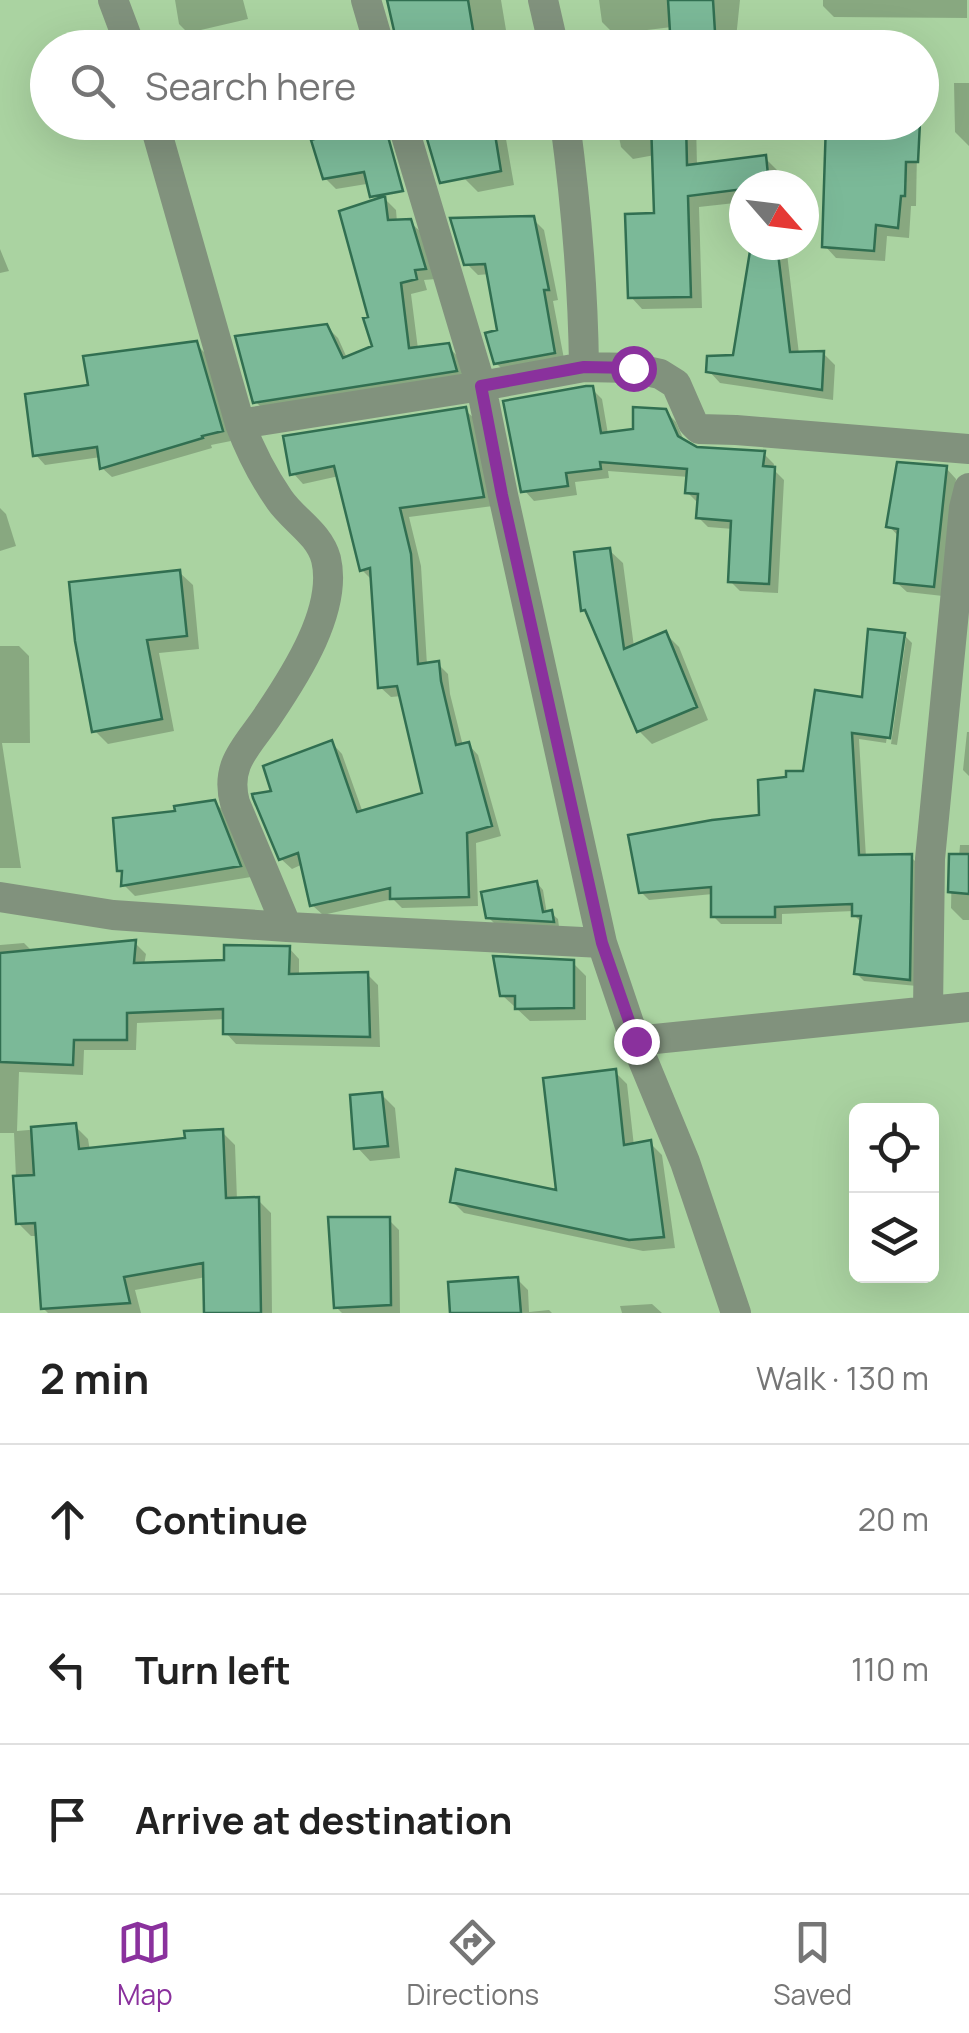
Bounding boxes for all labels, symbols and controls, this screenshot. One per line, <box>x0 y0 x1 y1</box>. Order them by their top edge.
search box <box>30 30 939 140</box>
icon: search <box>65 58 120 113</box>
text: Search here <box>145 59 356 111</box>
north arrow <box>729 170 819 260</box>
route start <box>611 346 657 392</box>
route end <box>614 1019 660 1065</box>
map controls <box>849 1103 939 1283</box>
button: locate <box>849 1103 939 1193</box>
button: layers <box>849 1193 939 1283</box>
text: 2 min <box>40 1349 149 1407</box>
text: Walk · 130 m <box>756 1356 929 1400</box>
icon: ahead <box>40 1492 95 1547</box>
text: Continue <box>135 1493 308 1545</box>
text: 20 m <box>858 1497 929 1541</box>
icon: left <box>40 1642 95 1697</box>
text: Turn left <box>135 1643 291 1695</box>
text: 110 m <box>851 1647 929 1691</box>
icon: arrive <box>40 1792 95 1847</box>
text: Arrive at destination <box>135 1793 512 1845</box>
tab: Map <box>117 1915 173 2013</box>
tab: Directions <box>407 1915 539 2013</box>
tab: Saved <box>773 1915 852 2013</box>

